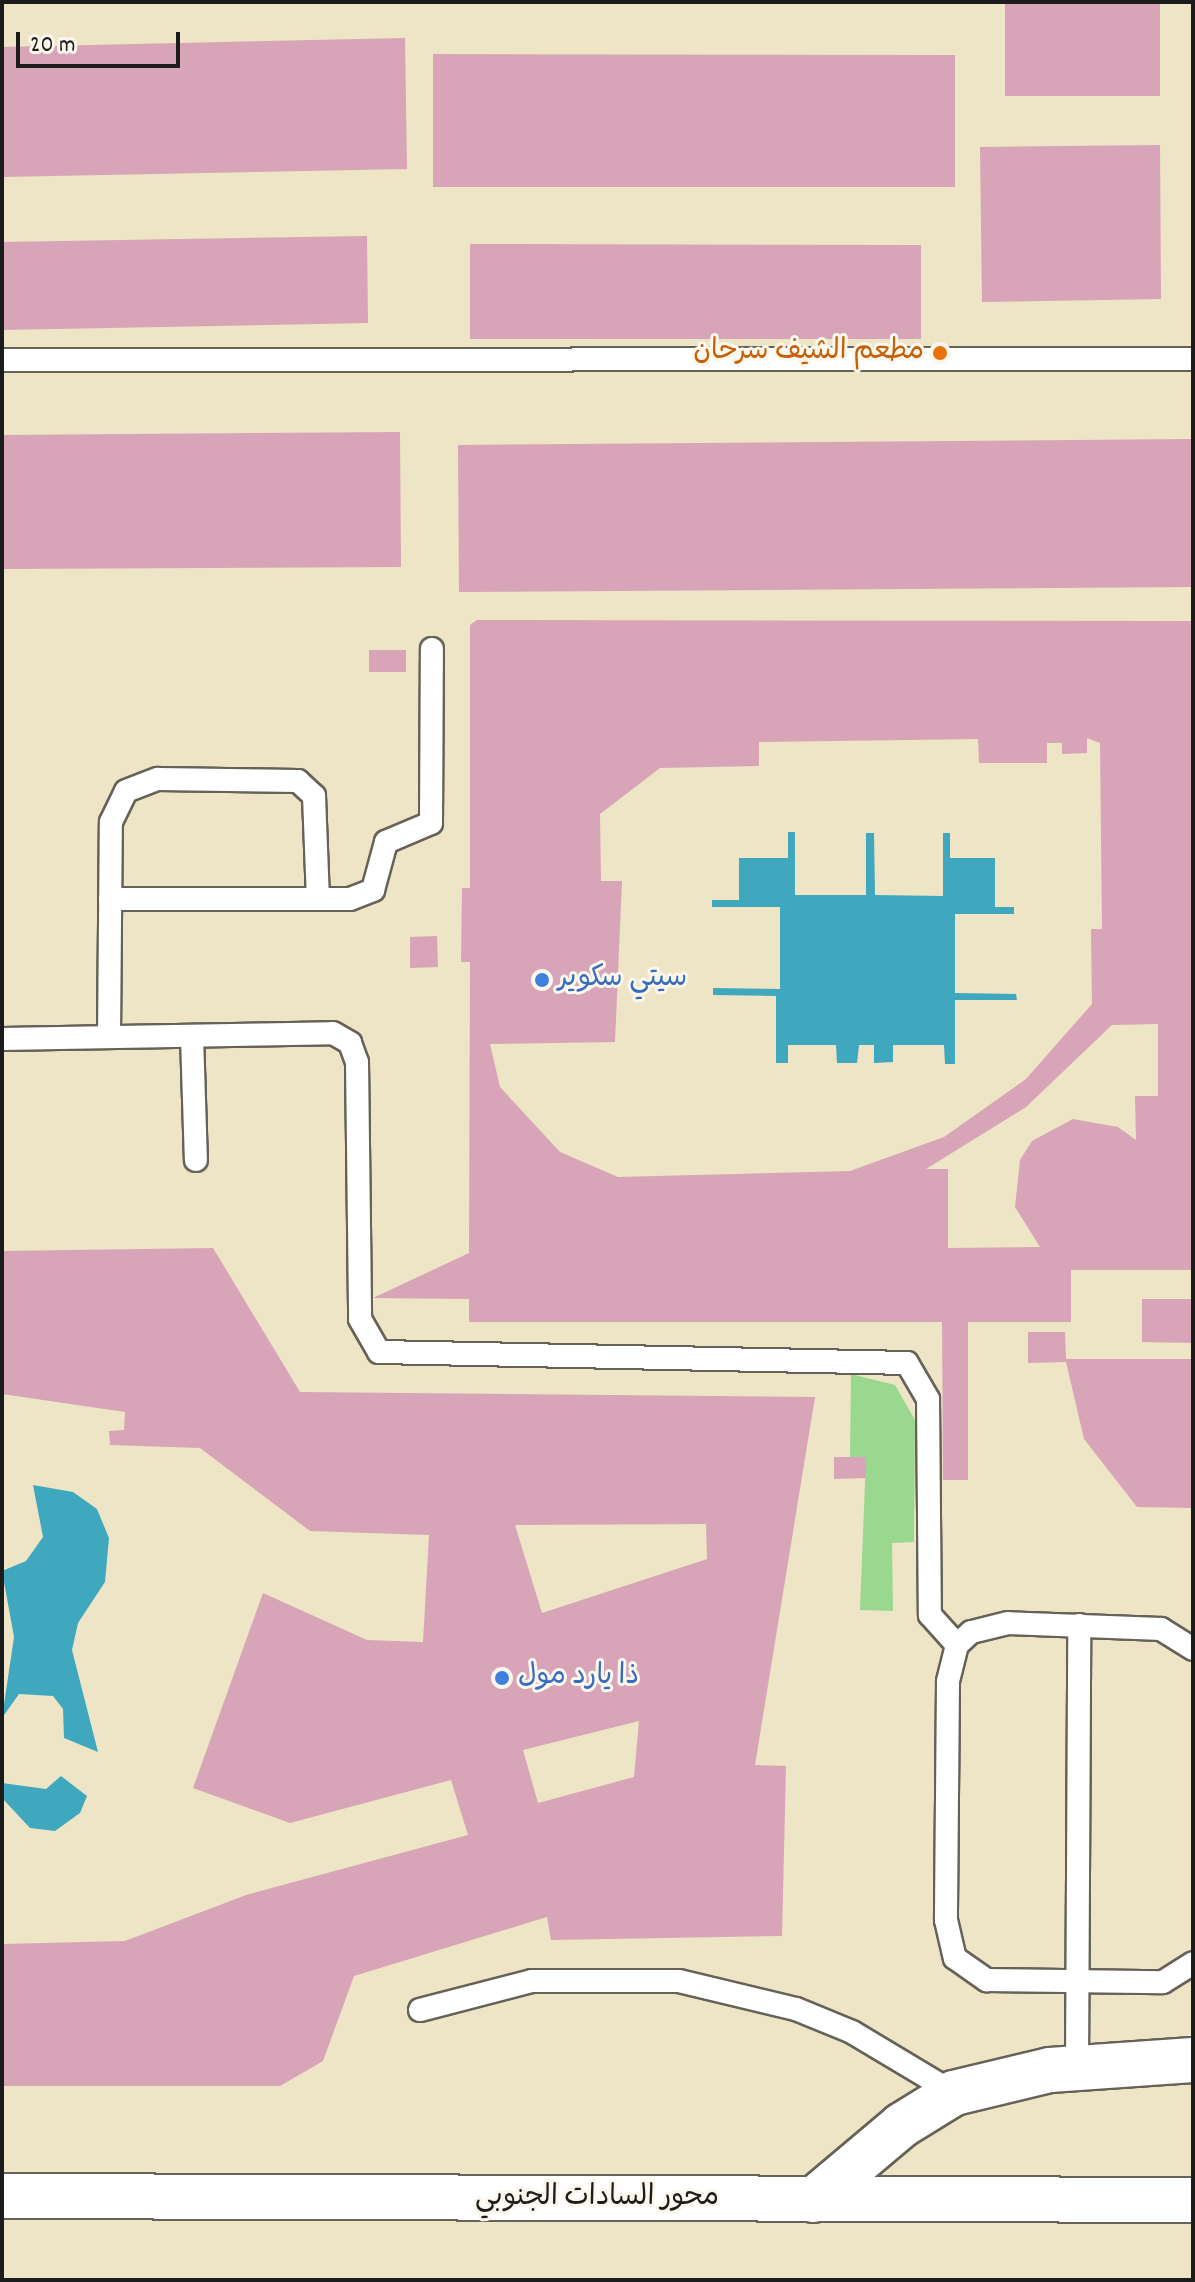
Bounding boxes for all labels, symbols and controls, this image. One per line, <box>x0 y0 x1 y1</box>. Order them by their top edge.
scale bar <box>20 16 184 66</box>
text: 20 m <box>30 29 76 63</box>
place label: مطعم الشيف سرحان <box>693 336 924 370</box>
marker: مطعم الشيف سرحان <box>931 344 949 362</box>
place label: سيتي سكوير <box>558 963 687 997</box>
marker: سيتي سكوير <box>533 971 551 989</box>
place label: ذا يارد مول <box>518 1661 639 1695</box>
marker: ذا يارد مول <box>493 1669 511 1687</box>
street label: محور السادات الجنوبي <box>475 2182 719 2216</box>

